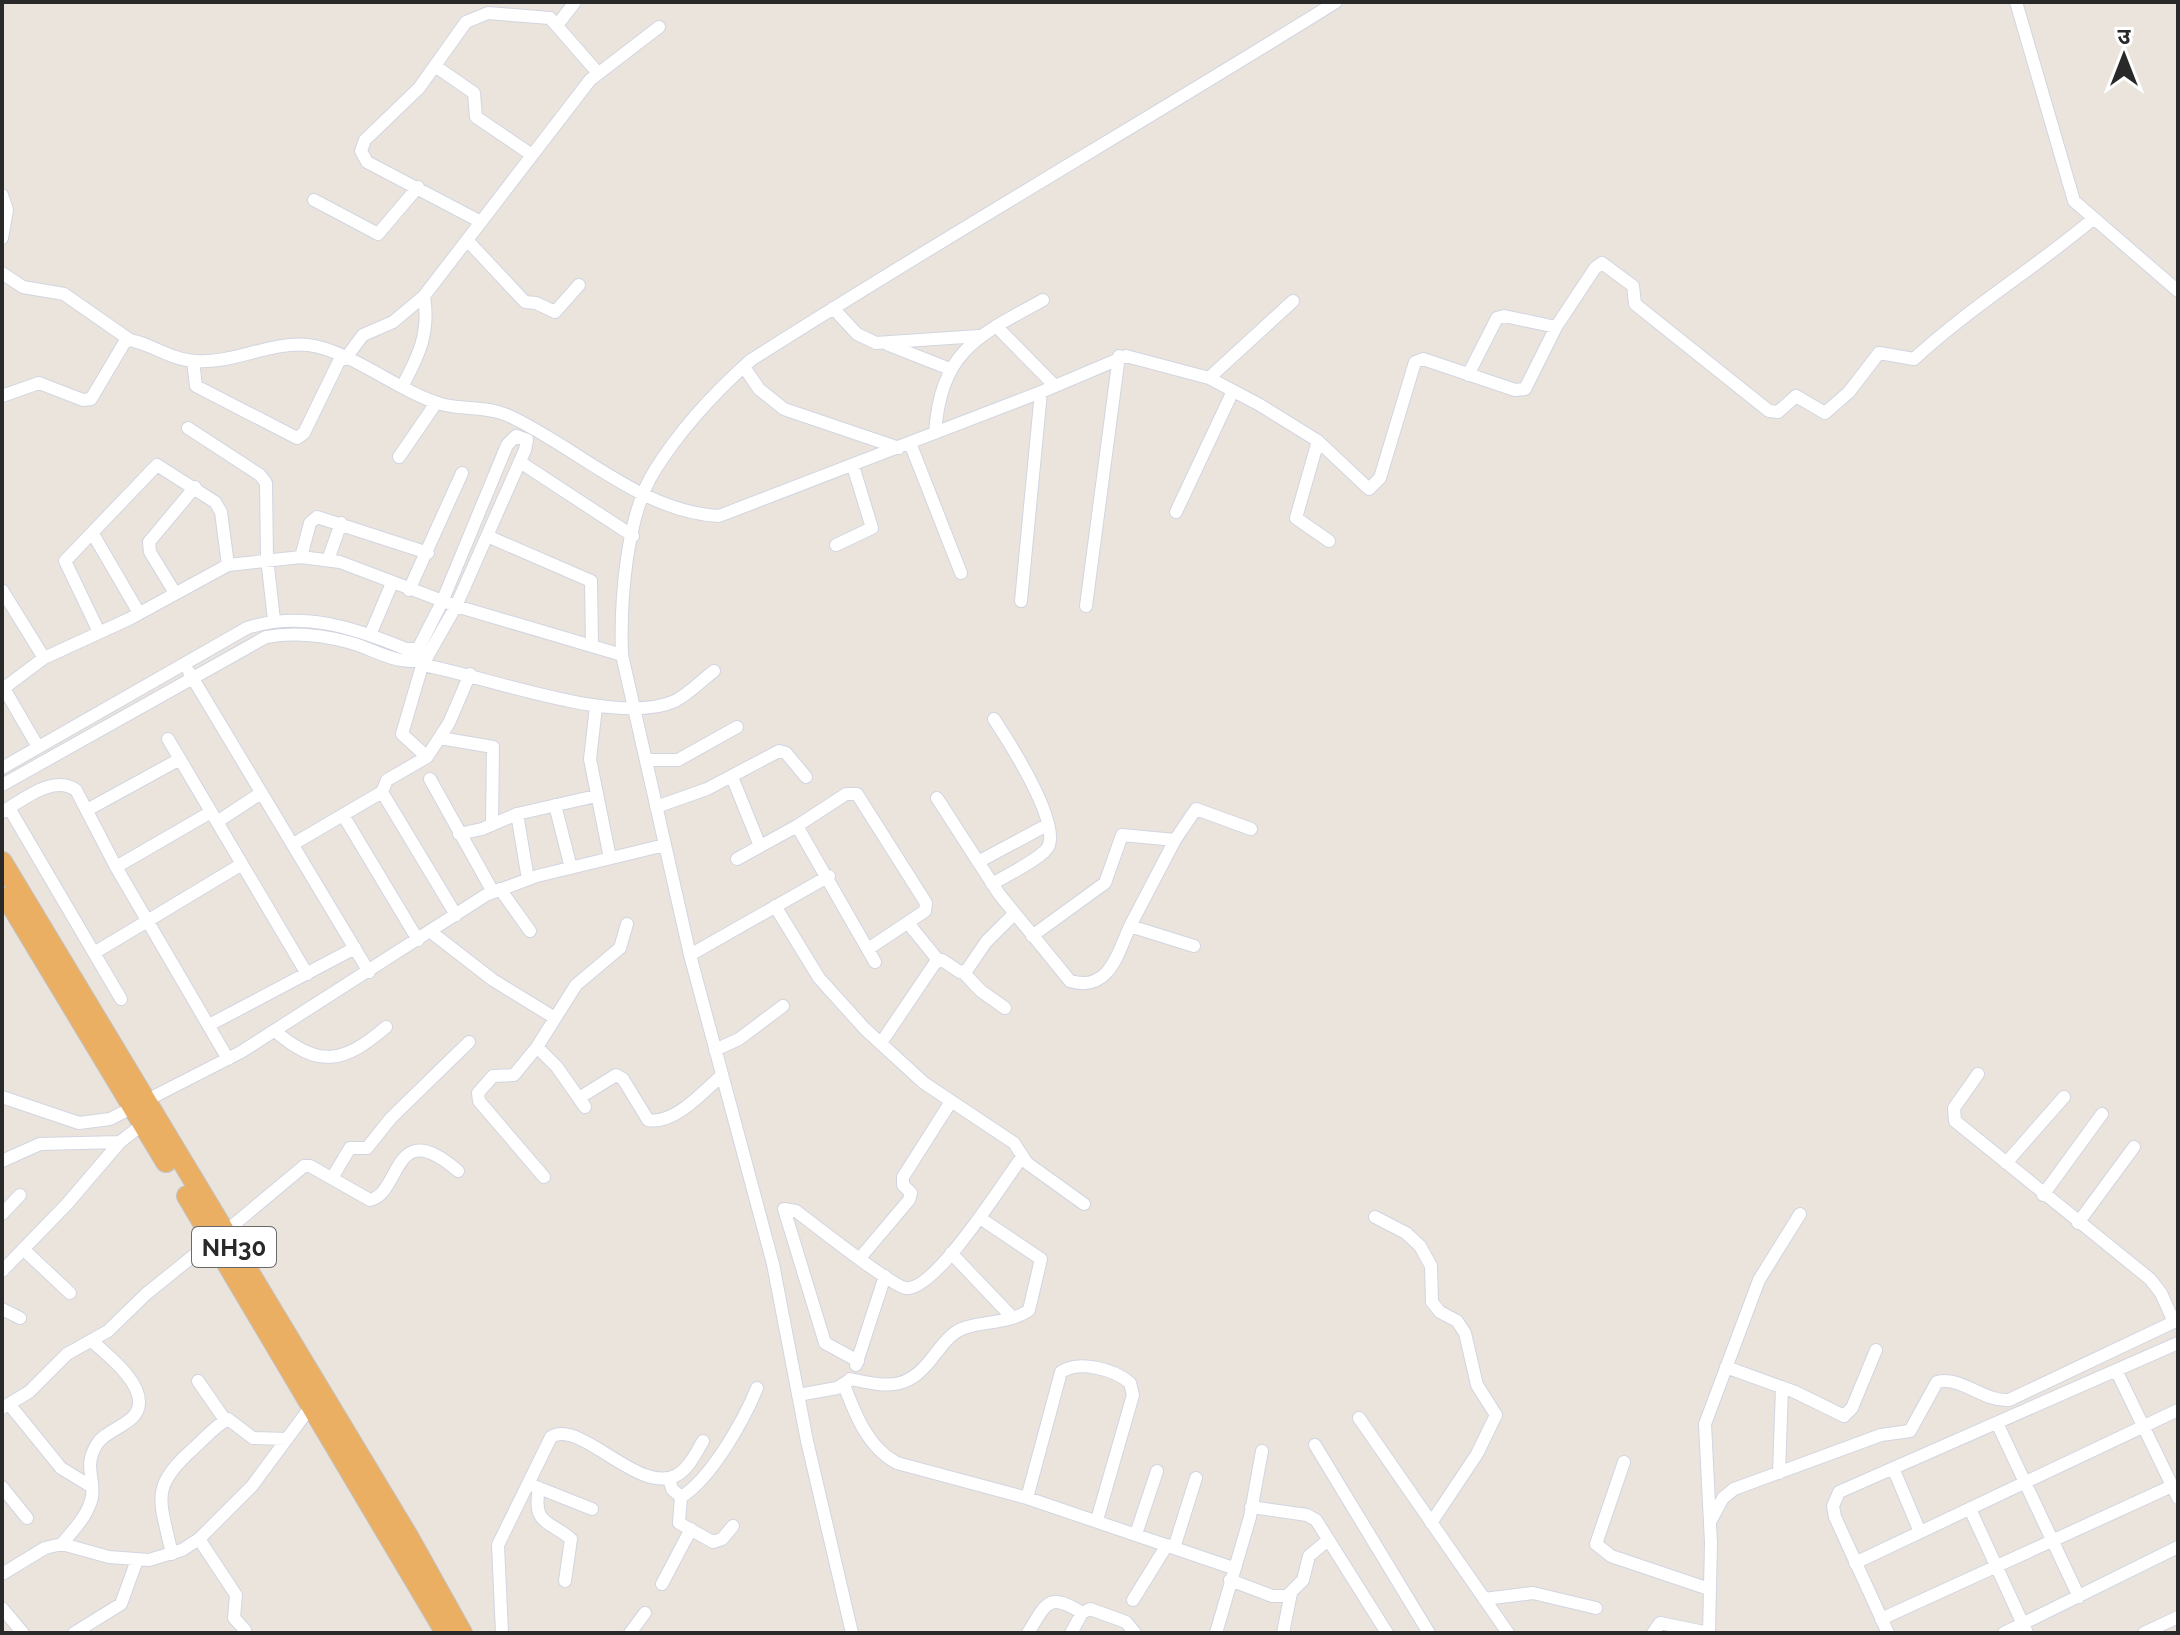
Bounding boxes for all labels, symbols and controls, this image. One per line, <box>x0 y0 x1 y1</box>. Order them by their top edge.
north arrow <box>2084 16 2164 96</box>
text: उ <box>2118 23 2132 49</box>
road number: NH30 <box>192 1227 276 1267</box>

